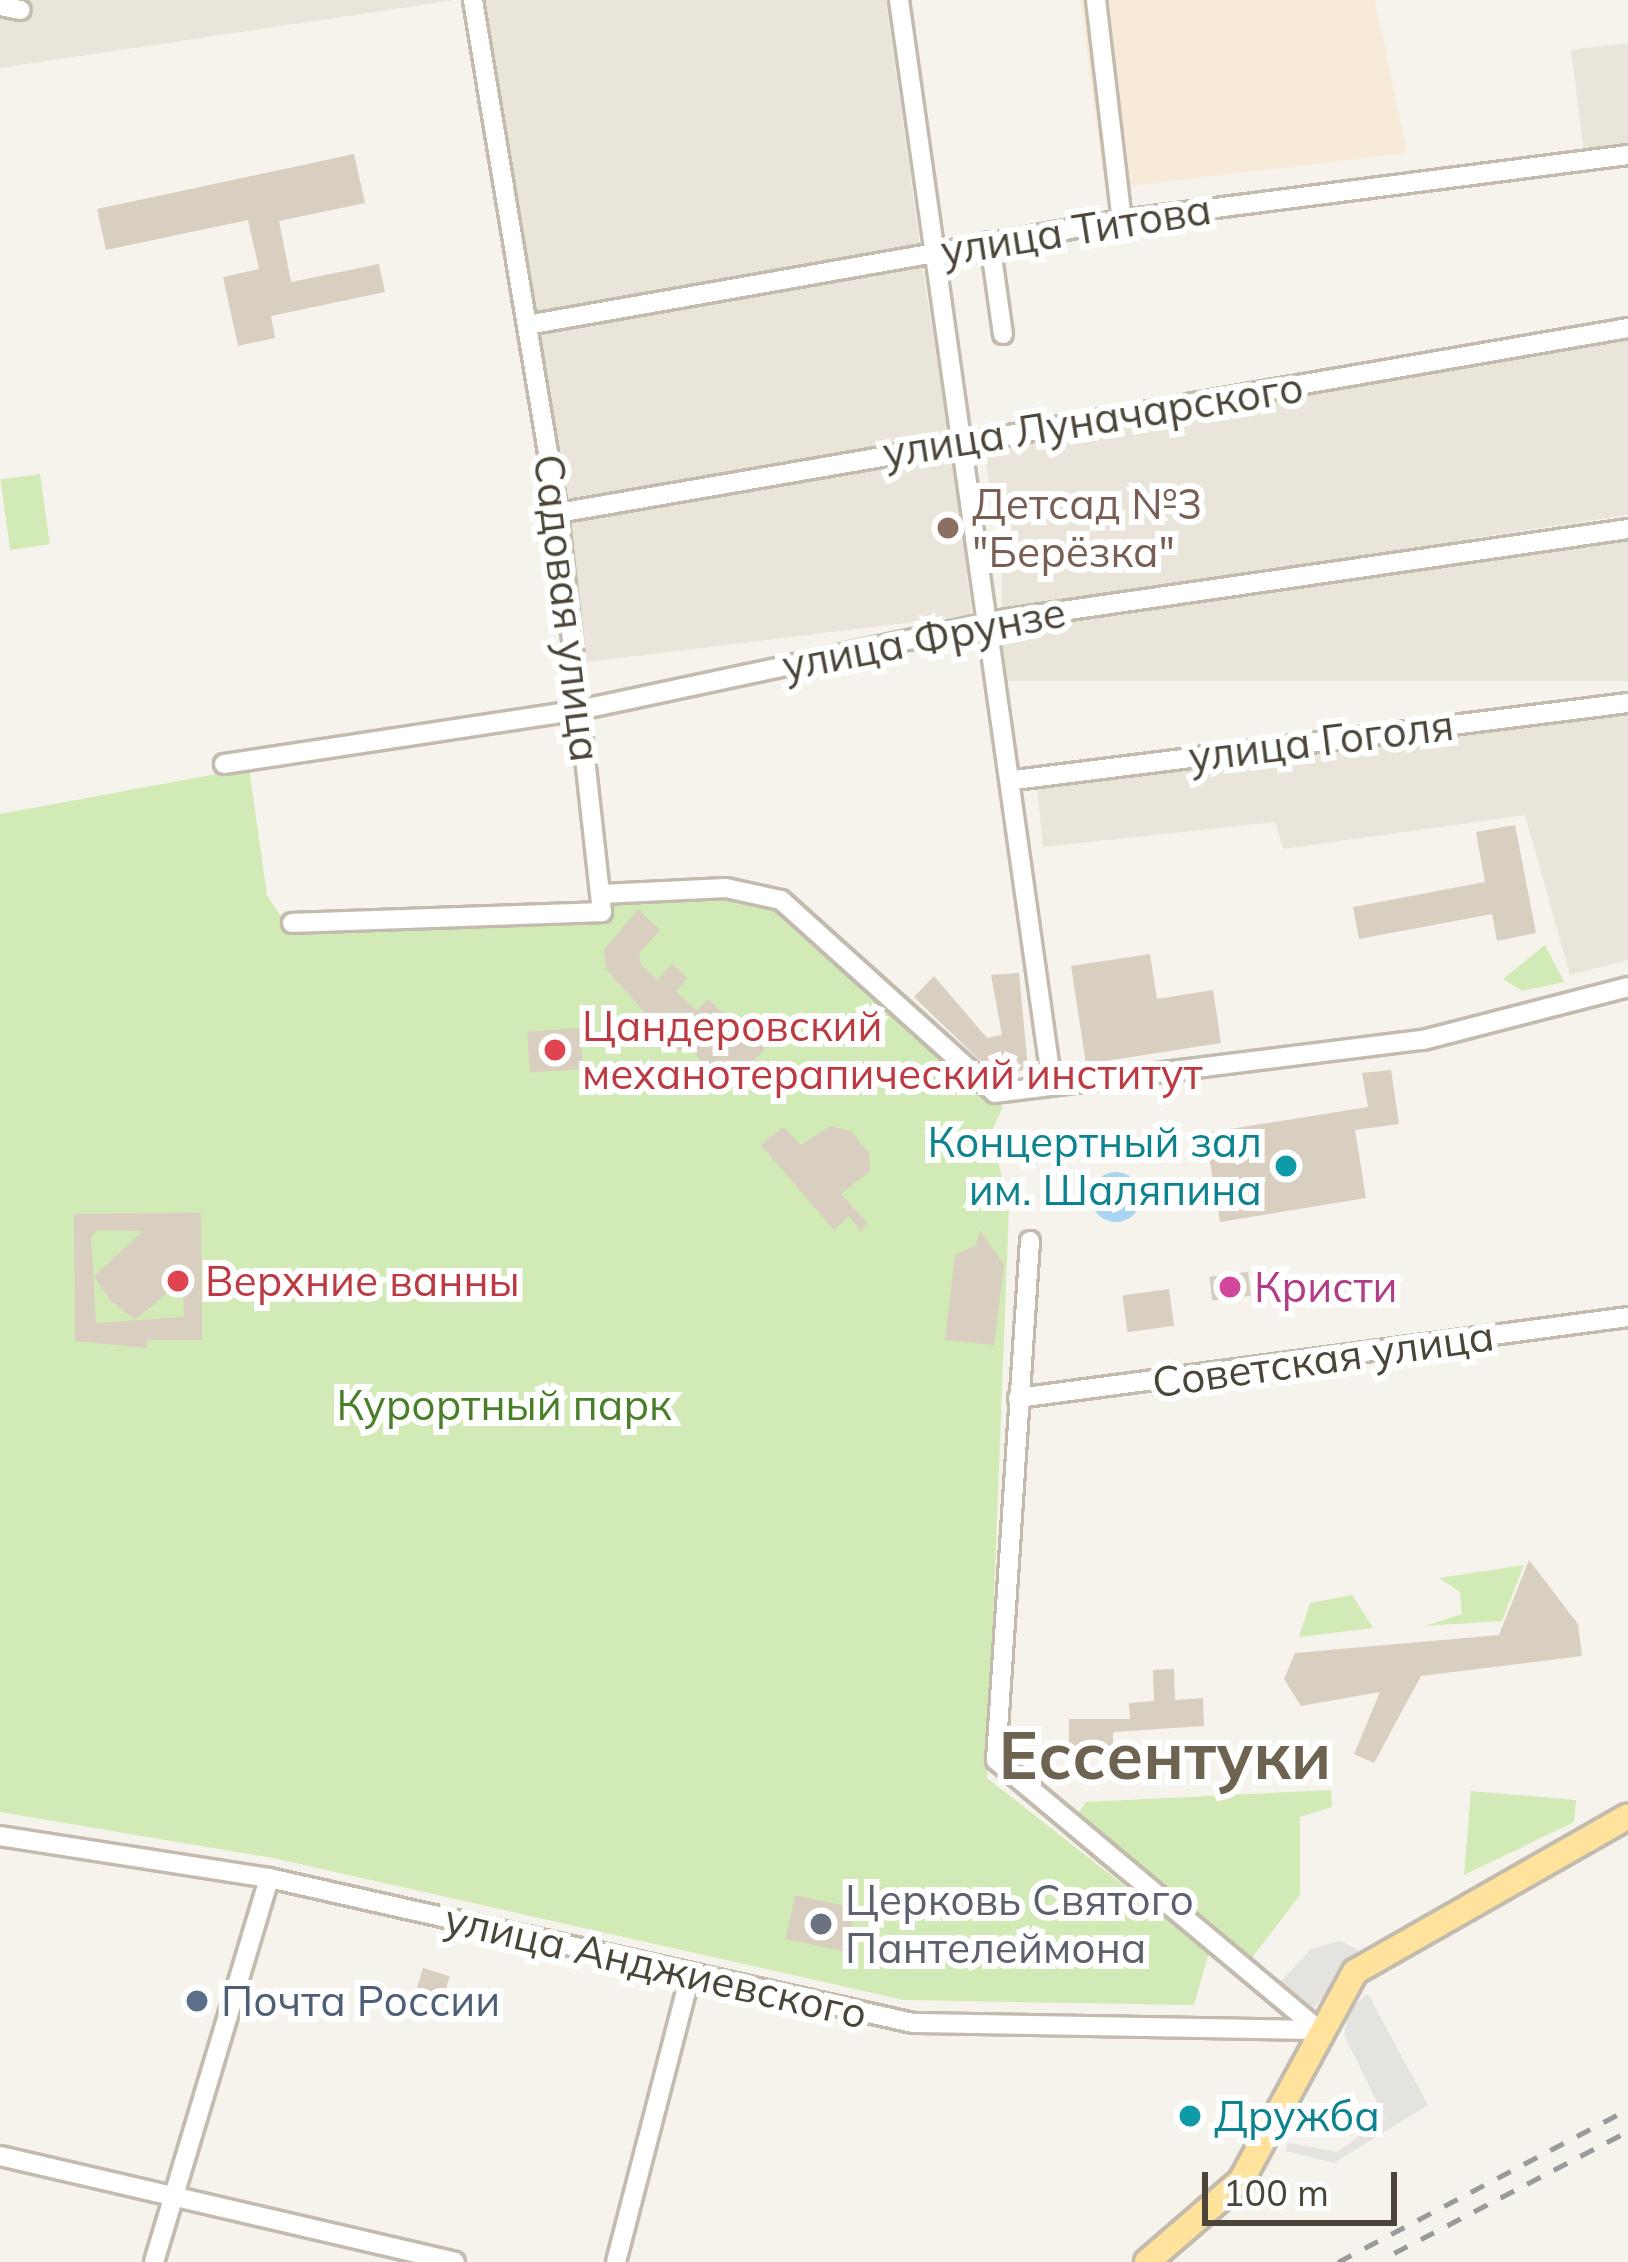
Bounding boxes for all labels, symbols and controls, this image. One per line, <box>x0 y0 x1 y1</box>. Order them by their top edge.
street label: улица Титова <box>937 184 1215 276</box>
street label: улица Луначарского <box>879 362 1307 478</box>
street label: Садовая улица <box>523 451 611 765</box>
place label: Детсад №3 "Берёзка" <box>972 479 1202 578</box>
marker: Детсад №3 "Берёзка" <box>935 515 961 541</box>
street label: улица Фрунзе <box>778 587 1070 691</box>
street label: улица Гоголя <box>1186 700 1456 782</box>
place label: Цандеровский механотерапический институт <box>582 1001 1203 1100</box>
marker: Цандеровский механотерапический институт <box>539 1034 571 1066</box>
place label: Концертный зал им. Шаляпина <box>928 1117 1262 1216</box>
marker: Концертный зал им. Шаляпина <box>1273 1153 1299 1179</box>
place label: Верхние ванны <box>205 1256 520 1306</box>
place label: Кристи <box>1254 1262 1398 1312</box>
marker: Верхние ванны <box>162 1265 194 1297</box>
marker: Кристи <box>1217 1274 1243 1300</box>
street label: Советская улица <box>1149 1310 1497 1408</box>
park label: Курортный парк <box>336 1380 672 1430</box>
district label: Ессентуки <box>999 1715 1331 1795</box>
place label: Церковь Святого Пантелеймона <box>845 1875 1194 1974</box>
street label: улица Анджиевского <box>440 1893 872 2039</box>
marker: Церковь Святого Пантелеймона <box>808 1911 834 1937</box>
place label: Почта России <box>221 1976 500 2026</box>
marker: Почта России <box>184 1988 210 2014</box>
place label: Дружба <box>1214 2091 1380 2141</box>
marker: Дружба <box>1177 2103 1203 2129</box>
scale bar <box>1208 2148 1403 2222</box>
text: 100 m <box>1223 2170 1329 2215</box>

